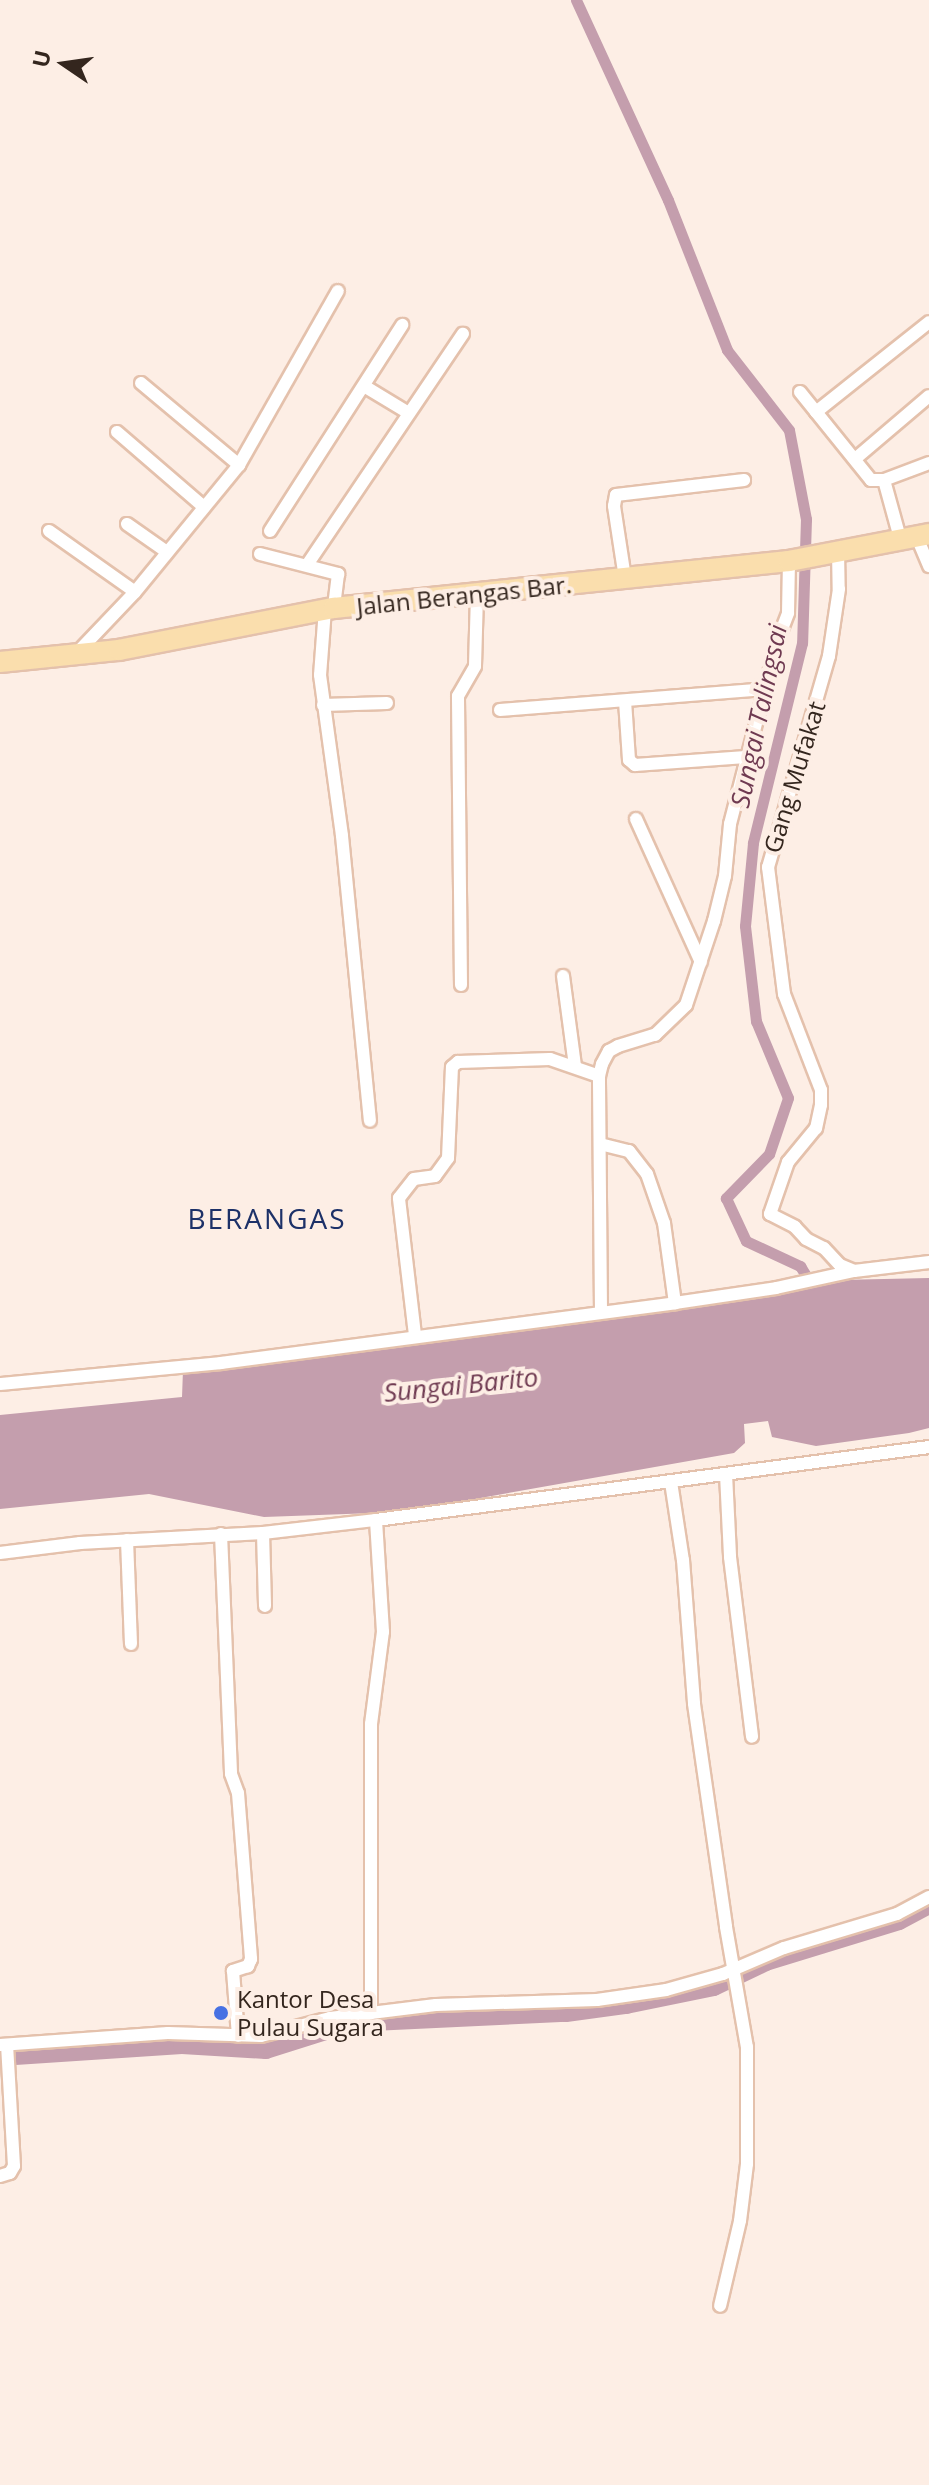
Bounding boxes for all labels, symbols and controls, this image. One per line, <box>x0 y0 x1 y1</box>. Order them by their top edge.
north arrow <box>24 24 104 104</box>
text: U <box>24 47 57 70</box>
street label: Jalan Berangas Bar. <box>355 569 573 621</box>
water label: Sungai Talingsai <box>724 622 794 810</box>
street label: Gang Mufakat <box>757 698 831 856</box>
district label: BERANGAS <box>187 1201 347 1235</box>
water label: Sungai Barito <box>382 1361 540 1409</box>
place label: Kantor Desa Pulau Sugara <box>237 1985 384 2041</box>
marker: Kantor Desa Pulau Sugara <box>212 2004 230 2022</box>

